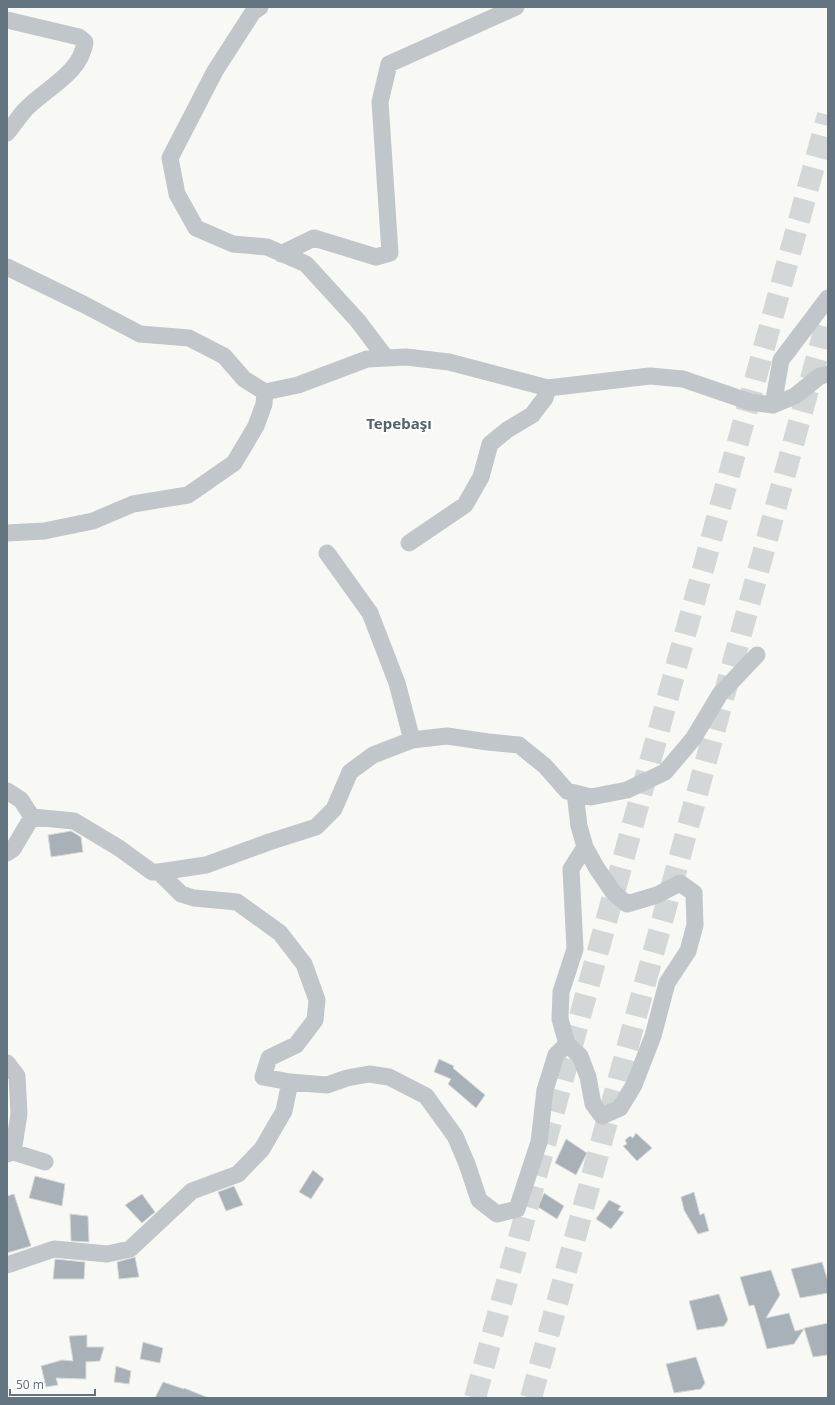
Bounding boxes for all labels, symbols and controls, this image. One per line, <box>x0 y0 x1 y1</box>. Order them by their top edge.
district label: Tepebaşı <box>366 413 432 433</box>
scale bar <box>10 1371 95 1397</box>
text: 50 m <box>16 1376 44 1393</box>

